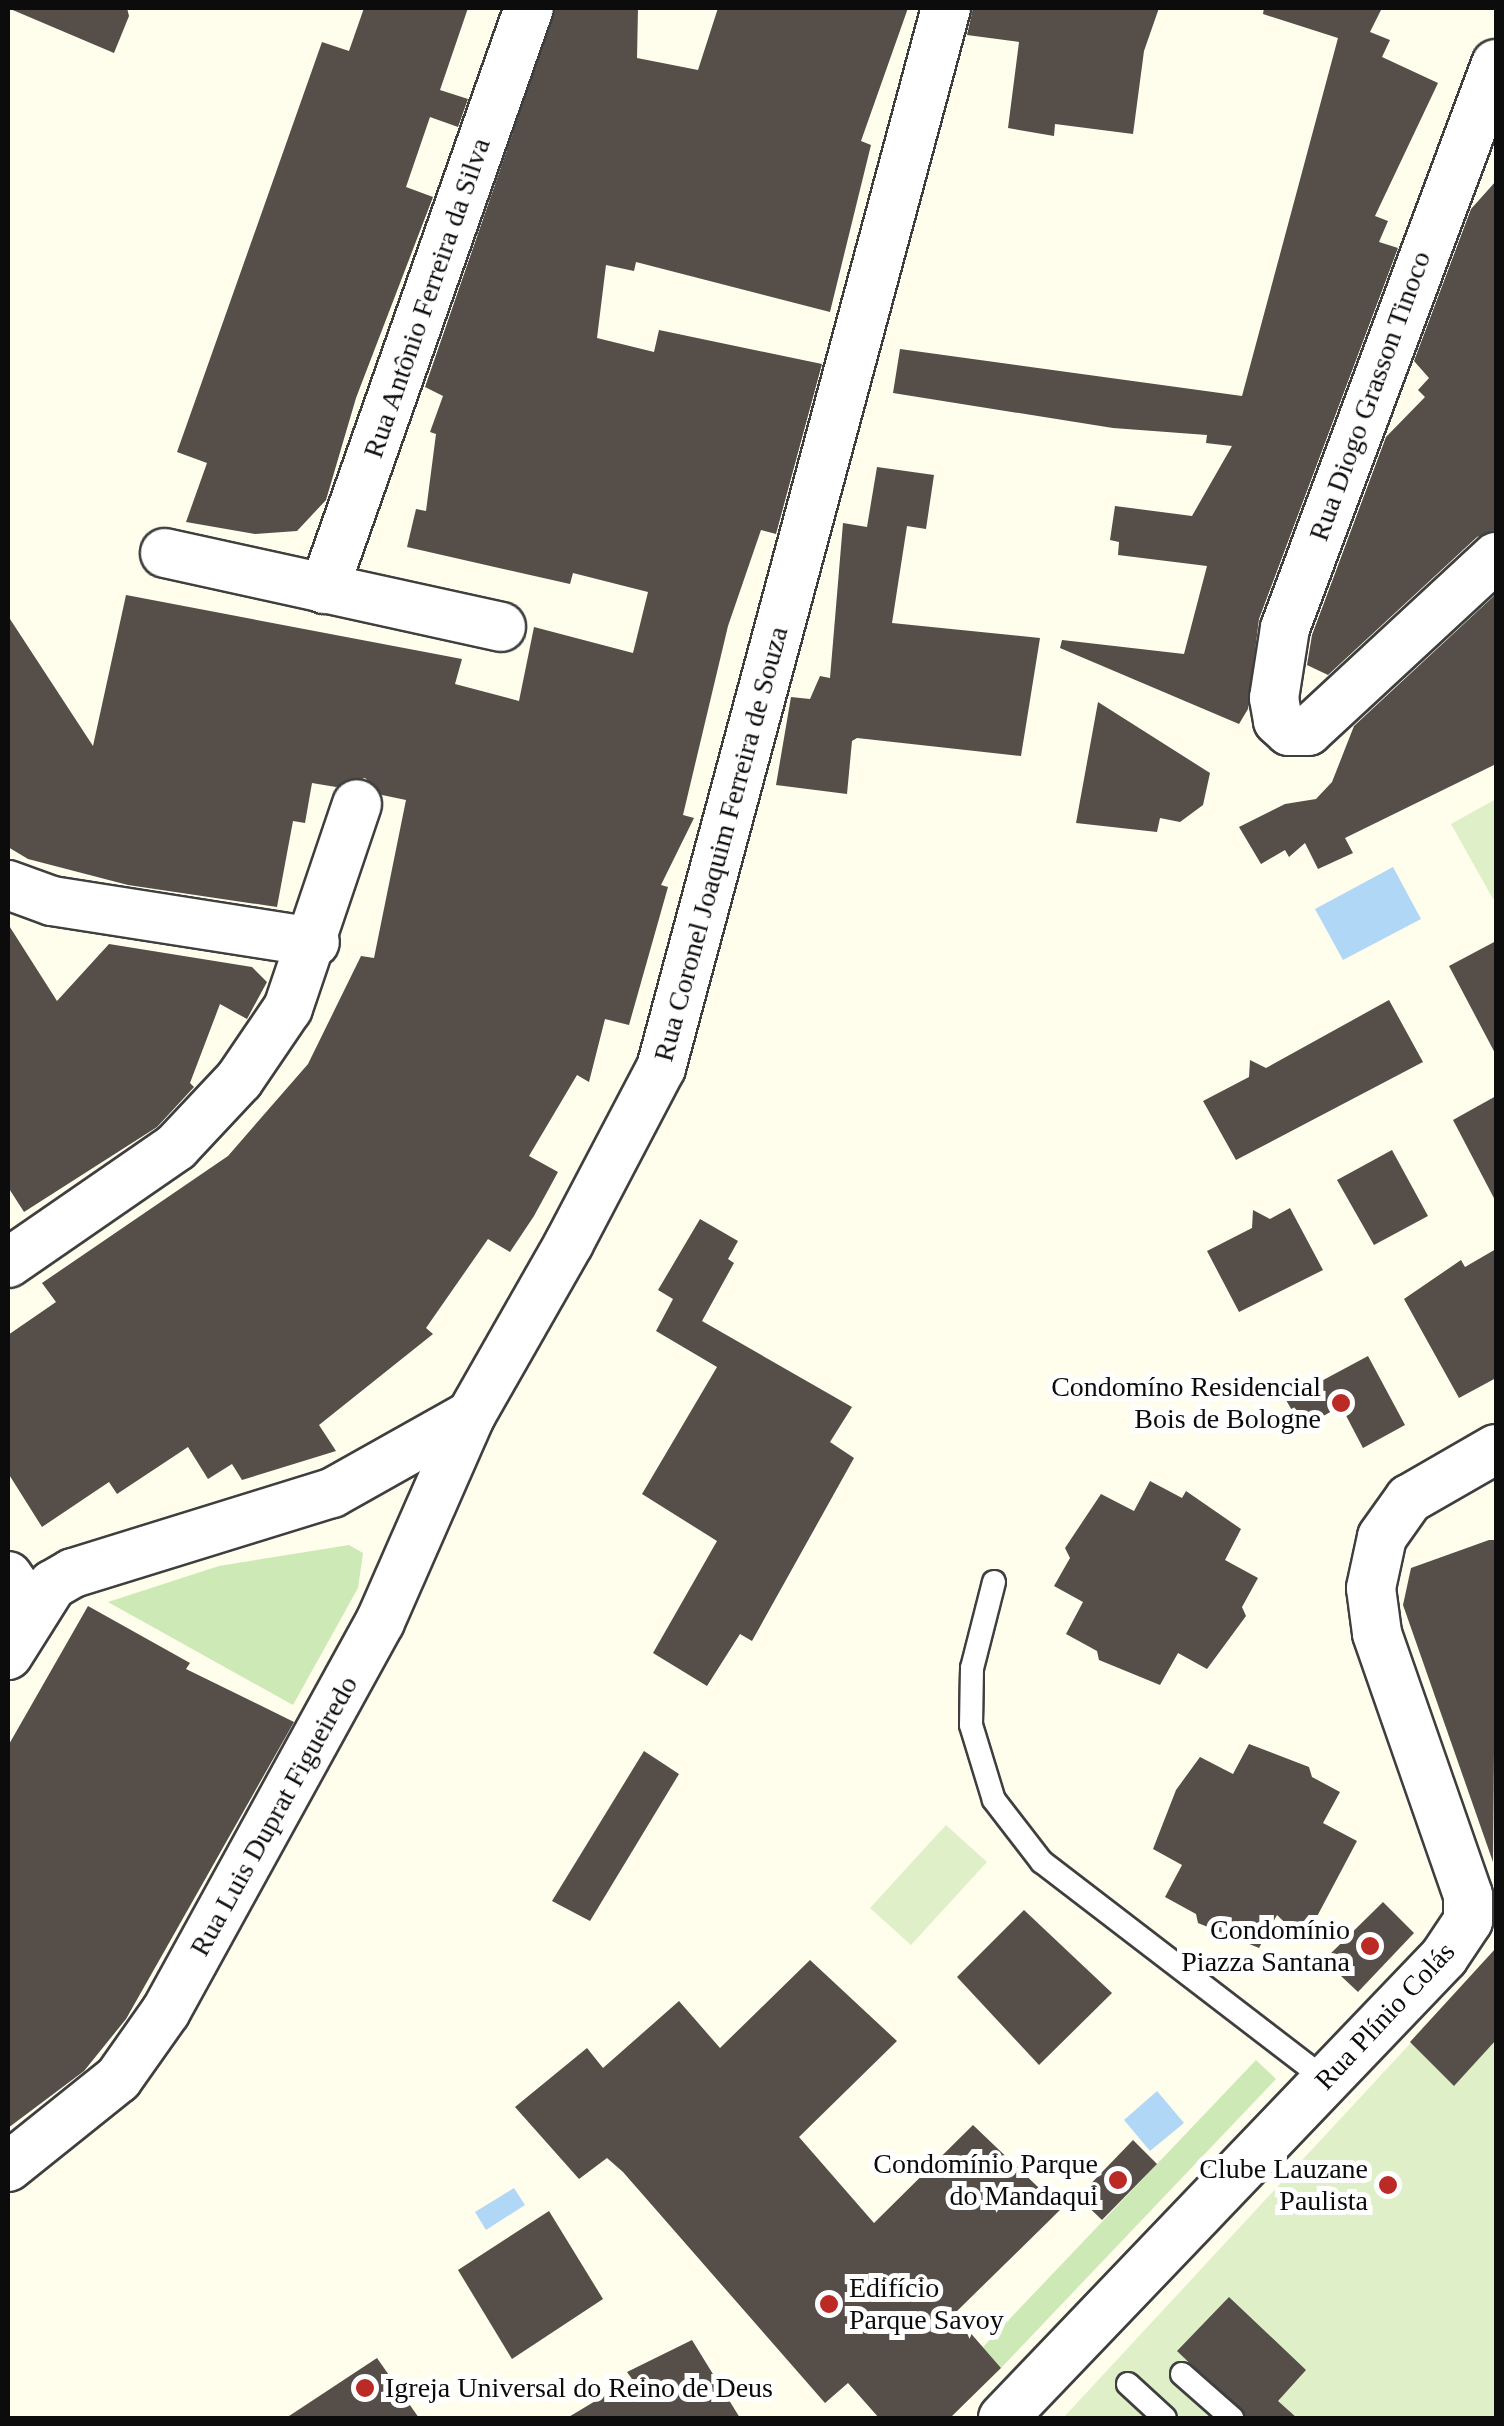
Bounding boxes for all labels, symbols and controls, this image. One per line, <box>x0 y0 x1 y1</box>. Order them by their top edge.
street label: Rua Antônio Ferreira da Silva <box>356 133 498 463</box>
street label: Rua Diogo Grasson Tinoco <box>1302 246 1438 546</box>
street label: Rua Coronel Joaquim Ferreira de Souza <box>647 623 795 1065</box>
place label: Condomíno Residencial Bois de Bologne <box>1051 1370 1321 1436</box>
marker: Condomíno Residencial Bois de Bologne <box>1330 1392 1352 1414</box>
street label: Rua Luis Duprat Figueiredo <box>183 1670 365 1962</box>
place label: Condomínio Piazza Santana <box>1181 1913 1350 1979</box>
street label: Rua Plínio Colás <box>1308 1935 1462 2097</box>
marker: Condomínio Piazza Santana <box>1359 1935 1381 1957</box>
place label: Condomínio Parque do Mandaqui <box>873 2147 1098 2213</box>
place label: Clube Lauzane Paulista <box>1199 2152 1368 2218</box>
marker: Condomínio Parque do Mandaqui <box>1107 2169 1129 2191</box>
marker: Clube Lauzane Paulista <box>1377 2174 1399 2196</box>
place label: Edifício Parque Savoy <box>849 2271 1004 2337</box>
marker: Edifício Parque Savoy <box>818 2293 840 2315</box>
place label: Igreja Universal do Reino de Deus <box>385 2371 773 2405</box>
marker: Igreja Universal do Reino de Deus <box>354 2377 376 2399</box>

